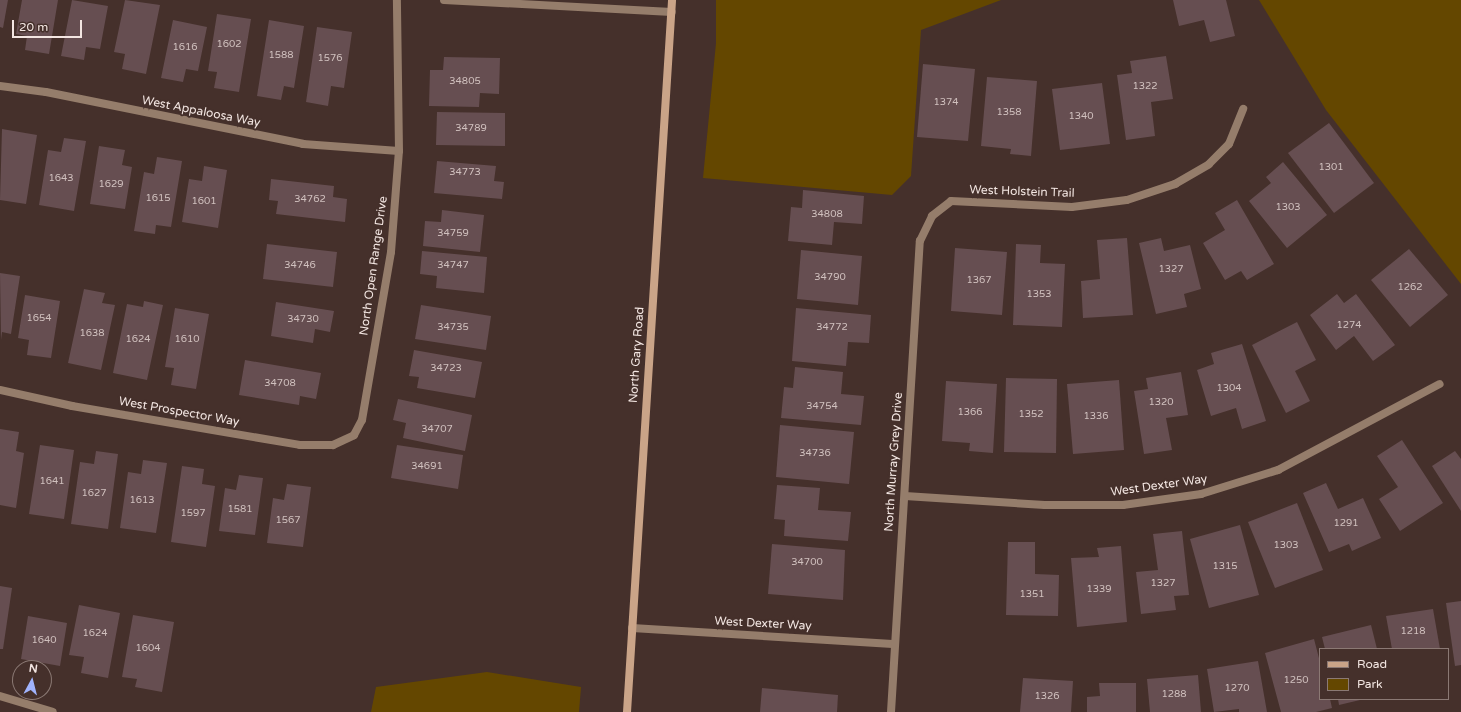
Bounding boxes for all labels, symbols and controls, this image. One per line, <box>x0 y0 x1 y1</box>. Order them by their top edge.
scale bar <box>14 12 84 38</box>
text: 20 m <box>19 20 48 34</box>
house number: 1602 <box>216 39 242 51</box>
house number: 1616 <box>172 42 198 54</box>
house number: 1588 <box>268 50 294 62</box>
house number: 1576 <box>317 53 343 65</box>
house number: 34805 <box>449 76 481 88</box>
house number: 1322 <box>1132 81 1158 93</box>
street label: West Appaloosa Way <box>140 93 262 131</box>
house number: 1374 <box>933 97 959 109</box>
house number: 1358 <box>996 107 1022 119</box>
house number: 1340 <box>1068 111 1094 123</box>
house number: 34789 <box>455 123 487 135</box>
house number: 1301 <box>1318 162 1344 174</box>
house number: 34773 <box>449 167 481 179</box>
house number: 1643 <box>48 173 74 185</box>
house number: 1629 <box>98 179 124 191</box>
street label: West Holstein Trail <box>969 183 1075 201</box>
house number: 1615 <box>145 193 171 205</box>
house number: 34762 <box>294 194 326 206</box>
street label: North Open Range Drive <box>357 195 391 337</box>
house number: 1601 <box>191 196 217 208</box>
house number: 1303 <box>1275 202 1301 214</box>
house number: 34808 <box>811 209 843 221</box>
house number: 34759 <box>437 228 469 240</box>
house number: 34746 <box>284 260 316 272</box>
house number: 34747 <box>437 260 469 272</box>
house number: 1327 <box>1158 264 1184 276</box>
house number: 34790 <box>814 272 846 284</box>
house number: 1367 <box>966 275 992 287</box>
house number: 1262 <box>1397 282 1423 294</box>
house number: 1353 <box>1026 289 1052 301</box>
street label: North Gary Road <box>626 306 648 404</box>
house number: 1654 <box>26 313 52 325</box>
house number: 34730 <box>287 314 319 326</box>
house number: 1274 <box>1336 320 1362 332</box>
house number: 34735 <box>437 322 469 334</box>
house number: 34772 <box>816 322 848 334</box>
house number: 1638 <box>79 328 105 340</box>
house number: 1624 <box>125 334 151 346</box>
house number: 1610 <box>174 334 200 346</box>
house number: 34723 <box>430 363 462 375</box>
house number: 34708 <box>264 378 296 390</box>
house number: 1304 <box>1216 383 1242 395</box>
street label: North Murray Grey Drive <box>882 392 906 532</box>
street label: West Prospector Way <box>118 394 240 430</box>
house number: 1320 <box>1148 397 1174 409</box>
house number: 34754 <box>806 401 838 413</box>
house number: 1366 <box>957 407 983 419</box>
house number: 1352 <box>1018 409 1044 421</box>
house number: 1336 <box>1083 411 1109 423</box>
house number: 34707 <box>421 424 453 436</box>
house number: 34736 <box>799 448 831 460</box>
house number: 34691 <box>411 461 443 473</box>
street label: West Dexter Way <box>1110 472 1208 500</box>
house number: 1641 <box>39 476 65 488</box>
house number: 1627 <box>81 488 107 500</box>
house number: 1613 <box>129 495 155 507</box>
house number: 1581 <box>227 504 253 516</box>
house number: 1597 <box>180 508 206 520</box>
house number: 1567 <box>275 515 301 527</box>
house number: 1291 <box>1333 518 1359 530</box>
house number: 1303 <box>1273 540 1299 552</box>
house number: 34700 <box>791 557 823 569</box>
house number: 1315 <box>1212 561 1238 573</box>
house number: 1327 <box>1150 578 1176 590</box>
house number: 1339 <box>1086 584 1112 596</box>
house number: 1351 <box>1019 589 1045 601</box>
street label: West Dexter Way <box>714 614 812 634</box>
house number: 1218 <box>1400 626 1426 638</box>
house number: 1624 <box>82 628 108 640</box>
house number: 1640 <box>31 635 57 647</box>
house number: 1604 <box>135 643 161 655</box>
legend <box>1319 648 1449 700</box>
text: Road <box>1357 657 1387 671</box>
north arrow <box>12 660 52 700</box>
text: N <box>28 662 39 676</box>
house number: 1250 <box>1283 675 1309 687</box>
text: Park <box>1357 677 1383 691</box>
house number: 1270 <box>1224 683 1250 695</box>
house number: 1288 <box>1161 689 1187 701</box>
house number: 1326 <box>1034 691 1060 703</box>

